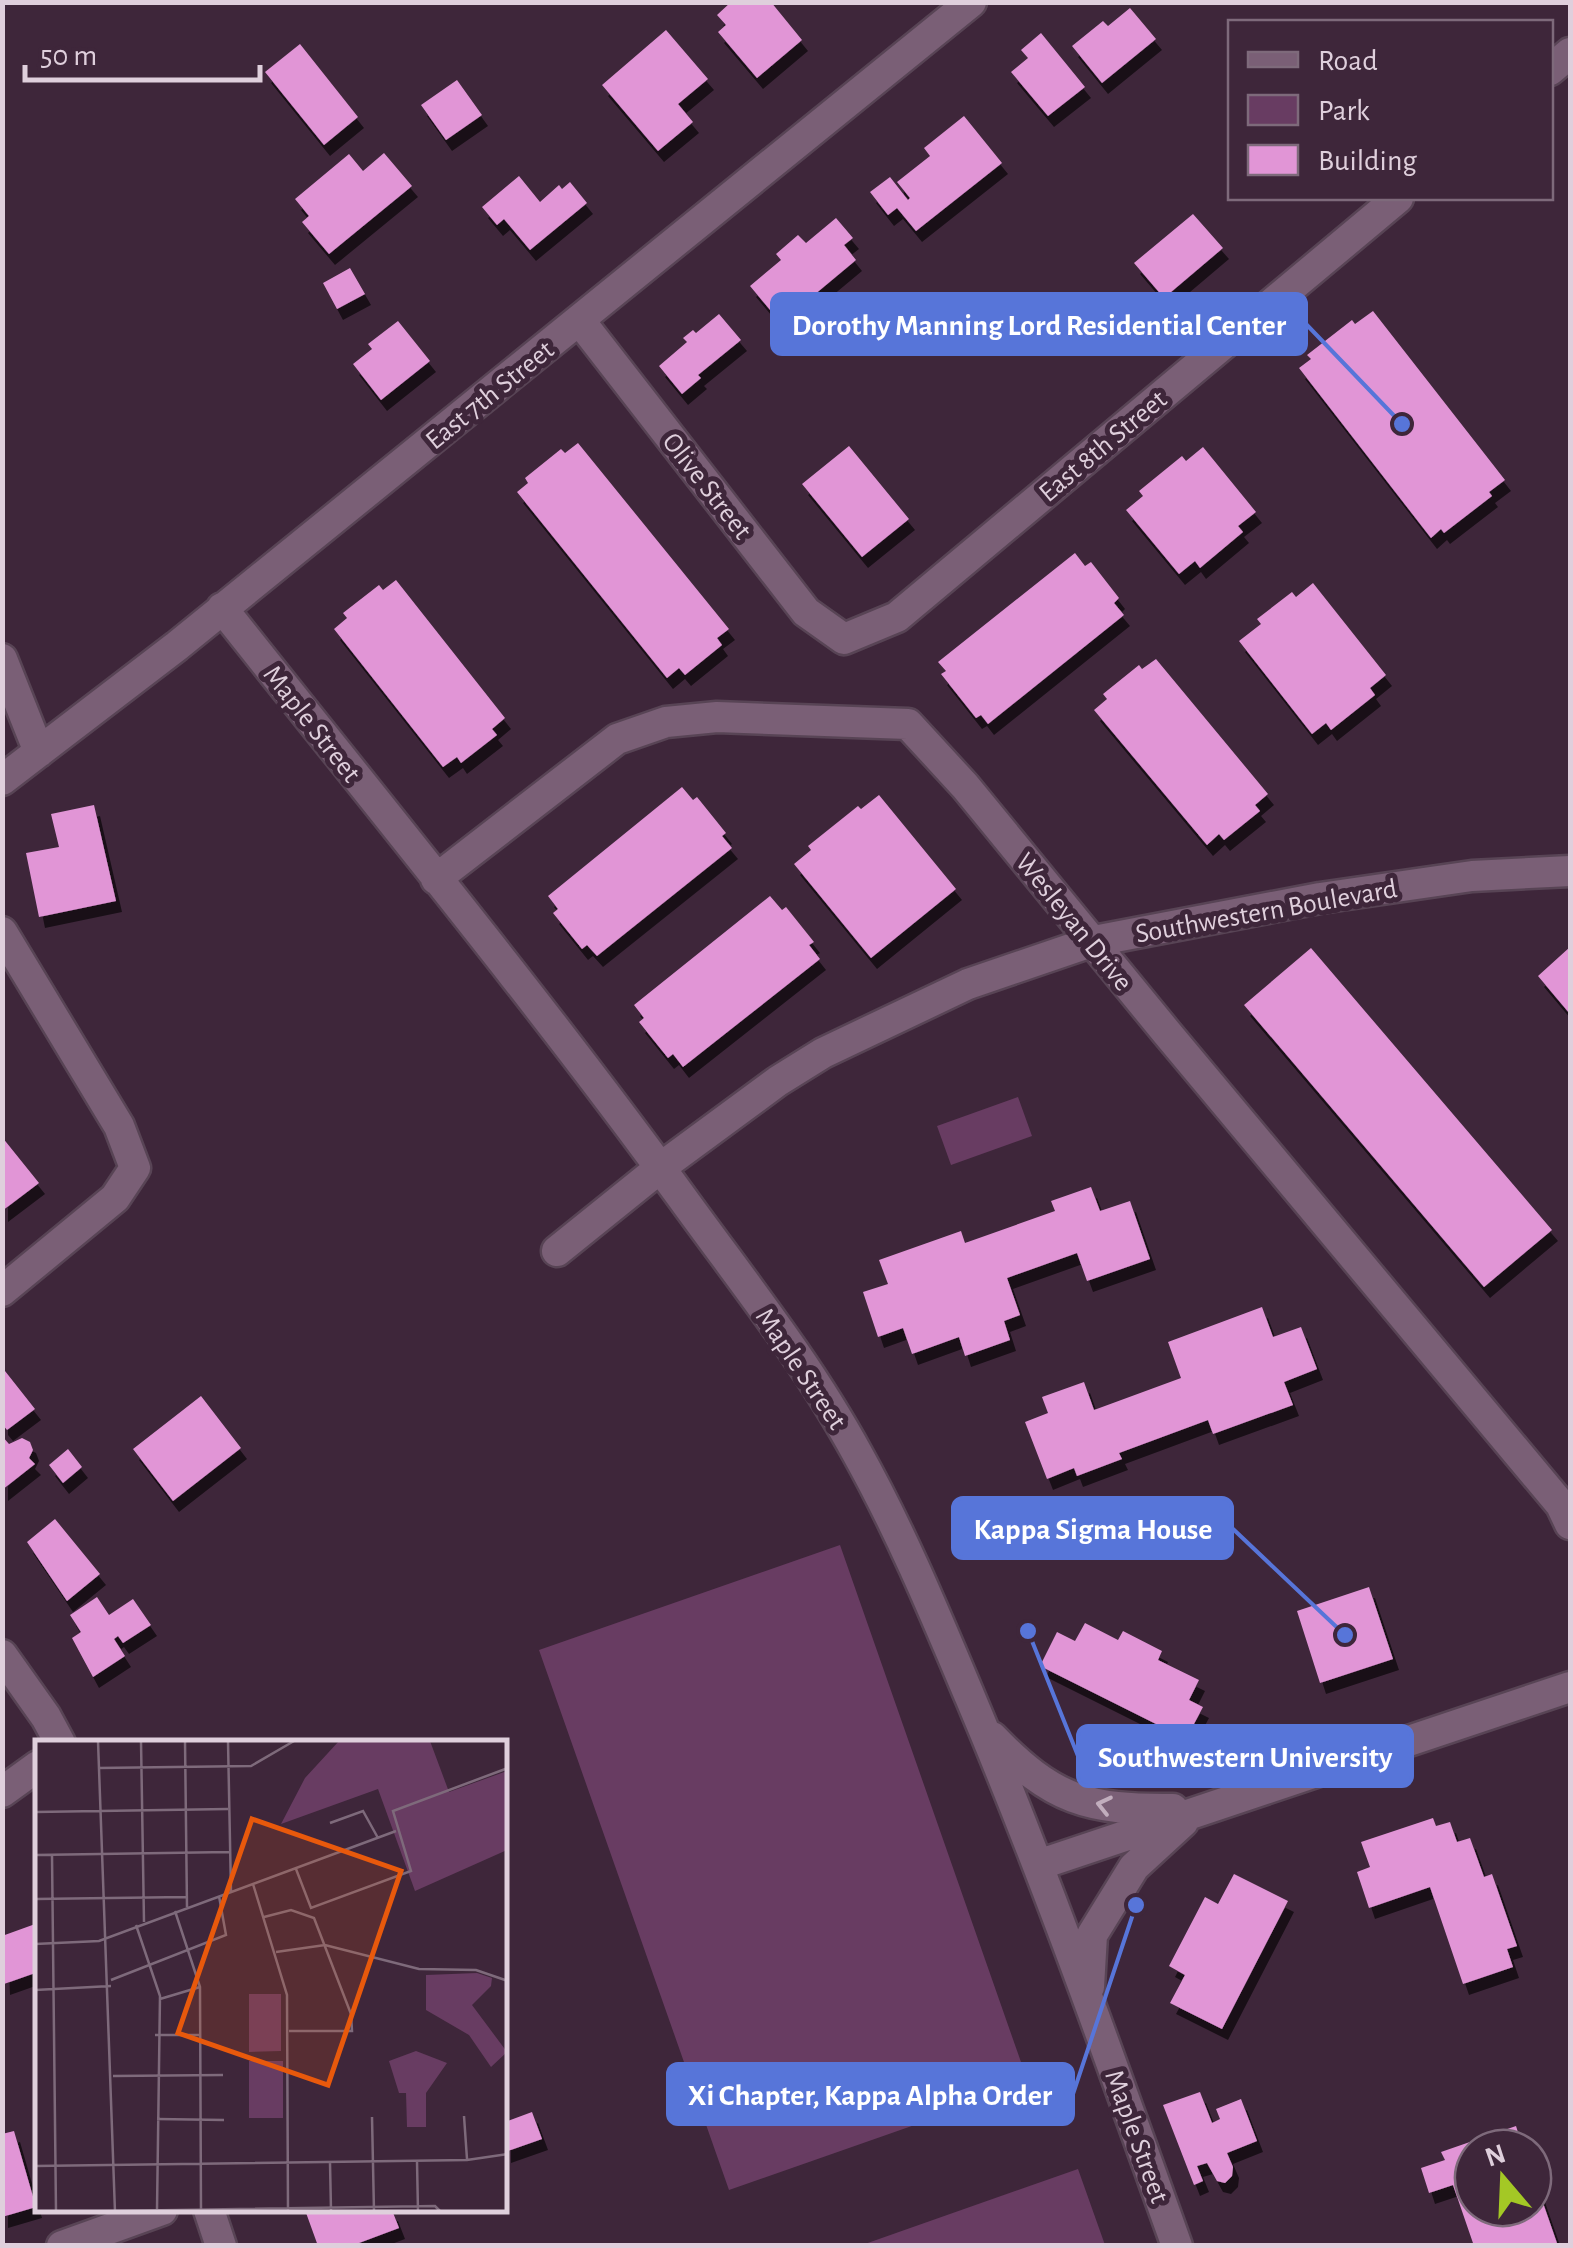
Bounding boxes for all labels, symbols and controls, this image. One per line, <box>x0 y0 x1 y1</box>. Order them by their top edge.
scale bar <box>25 20 260 82</box>
legend <box>1228 20 1553 200</box>
text: 50 m <box>40 41 97 71</box>
text: Road <box>1318 46 1378 76</box>
text: Park <box>1318 96 1370 126</box>
text: Building <box>1318 146 1417 176</box>
callout: Dorothy Manning Lord Residential Center <box>772 294 1306 354</box>
text: Dorothy Manning Lord Residential Center <box>792 311 1287 341</box>
street label: East 7th Street <box>421 336 560 455</box>
street label: East 8th Street <box>1034 385 1172 508</box>
street label: Olive Street <box>656 428 756 545</box>
street label: Maple Street <box>257 661 365 788</box>
street label: Wesleyan Drive <box>1010 848 1137 996</box>
street label: Southwestern Boulevard <box>1133 875 1399 949</box>
street label: Maple Street <box>750 1304 851 1435</box>
callout: Kappa Sigma House <box>953 1498 1232 1558</box>
text: Kappa Sigma House <box>973 1515 1213 1545</box>
callout: Southwestern University <box>1078 1726 1412 1786</box>
inset map <box>35 1740 508 2213</box>
text: Southwestern University <box>1098 1743 1393 1773</box>
one-way arrow <box>1096 1796 1113 1817</box>
callout: Xi Chapter, Kappa Alpha Order <box>668 2064 1073 2124</box>
street label: Maple Street <box>1099 2066 1173 2207</box>
text: Xi Chapter, Kappa Alpha Order <box>688 2081 1053 2111</box>
north arrow <box>1453 2128 1553 2228</box>
text: N <box>1482 2140 1509 2173</box>

